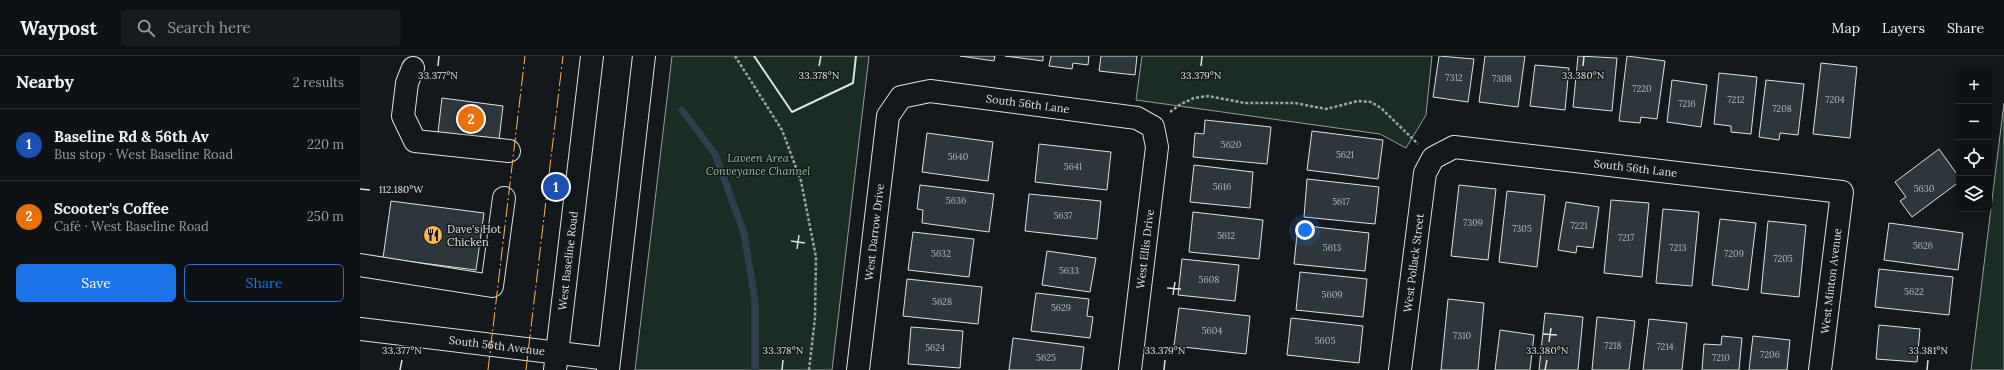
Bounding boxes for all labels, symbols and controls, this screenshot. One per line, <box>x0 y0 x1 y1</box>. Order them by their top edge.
search box <box>121 10 401 46</box>
text: Waypost <box>20 16 97 40</box>
icon: search <box>135 17 157 39</box>
text: Search here <box>167 18 251 37</box>
text: Map <box>1832 19 1860 37</box>
text: Layers <box>1882 19 1925 37</box>
text: Share <box>1947 19 1984 37</box>
map controls <box>1956 68 1992 212</box>
button: + <box>1956 68 1992 104</box>
text: 33.377°N <box>418 69 458 82</box>
text: 33.378°N <box>799 69 840 82</box>
text: 33.379°N <box>1181 69 1222 82</box>
text: 33.380°N <box>1562 69 1605 82</box>
text: Nearby <box>16 71 74 93</box>
house number: 7312 <box>1445 72 1463 83</box>
house number: 7308 <box>1492 73 1512 84</box>
text: 2 results <box>293 74 344 91</box>
house number: 7220 <box>1632 83 1652 94</box>
street label: South 56th Lane <box>985 91 1070 116</box>
house number: 7212 <box>1727 94 1745 105</box>
house number: 7204 <box>1825 94 1845 105</box>
house number: 7216 <box>1678 98 1696 109</box>
house number: 7208 <box>1772 103 1792 114</box>
pin: 2 <box>458 104 484 134</box>
button: − <box>1956 104 1992 140</box>
text: Baseline Rd & 56th Av <box>54 127 209 146</box>
text: 1 <box>26 136 32 153</box>
text: 220 m <box>307 136 344 153</box>
house number: 5620 <box>1221 139 1242 150</box>
button: locate <box>1956 140 1992 176</box>
text: Bus stop · West Baseline Road <box>54 146 233 163</box>
house number: 5621 <box>1336 149 1354 160</box>
park label: Laveen Area Conveyance Channel <box>706 151 810 178</box>
house number: 5640 <box>948 151 969 162</box>
street label: South 56th Lane <box>1593 156 1678 180</box>
house number: 5641 <box>1064 161 1082 172</box>
pin: 1 <box>543 172 569 202</box>
button: layers <box>1956 176 1992 212</box>
house number: 5616 <box>1213 181 1231 192</box>
text: 112.180°W <box>379 183 424 196</box>
street label: West Darrow Drive <box>862 183 887 281</box>
house number: 5630 <box>1914 183 1935 194</box>
house number: 5636 <box>946 195 966 206</box>
house number: 5617 <box>1332 196 1350 207</box>
text: Scooter's Coffee <box>54 199 169 218</box>
text: 2 <box>26 208 32 225</box>
text: 250 m <box>307 208 344 225</box>
street label: West Ellis Drive <box>1133 208 1157 290</box>
street label: West Baseline Road <box>555 210 581 311</box>
house number: 5637 <box>1053 210 1073 221</box>
street label: West Pollack Street <box>1400 212 1427 313</box>
house number: 7309 <box>1463 217 1483 228</box>
text: Café · West Baseline Road <box>54 218 209 235</box>
your location <box>1295 220 1315 240</box>
house number: 7221 <box>1570 220 1588 231</box>
place label: Dave's Hot Chicken <box>447 222 502 249</box>
house number: 7305 <box>1512 223 1532 234</box>
restaurant icon: Dave's Hot Chicken <box>422 224 444 246</box>
street label: West Minton Avenue <box>1818 227 1844 335</box>
house number: 5612 <box>1217 230 1235 241</box>
house number: 7217 <box>1618 232 1634 243</box>
house number: 5626 <box>1913 240 1933 251</box>
house number: 5613 <box>1323 242 1341 253</box>
house number: 7213 <box>1669 242 1687 253</box>
house number: 5632 <box>931 248 951 259</box>
house number: 7209 <box>1724 248 1744 259</box>
house number: 7205 <box>1773 253 1793 264</box>
button: Save <box>16 264 176 302</box>
button: Share <box>184 264 344 302</box>
house number: 5633 <box>1059 265 1079 276</box>
house number: 5608 <box>1199 274 1219 285</box>
house number: 5622 <box>1904 286 1924 297</box>
house number: 5609 <box>1322 289 1342 300</box>
house number: 5628 <box>932 296 952 307</box>
house number: 5629 <box>1051 302 1071 313</box>
house number: 5604 <box>1202 325 1222 336</box>
house number: 7310 <box>1453 330 1471 341</box>
street label: South 56th Avenue <box>448 333 546 358</box>
house number: 5605 <box>1315 335 1335 346</box>
house number: 7218 <box>1604 340 1622 351</box>
house number: 7214 <box>1656 341 1674 352</box>
house number: 5624 <box>925 342 945 353</box>
text: 33.377°N <box>382 344 422 357</box>
text: 33.378°N <box>763 344 804 357</box>
text: 33.379°N <box>1145 344 1186 357</box>
text: 33.380°N <box>1526 344 1569 357</box>
text: 33.381°N <box>1908 344 1948 357</box>
house number: 7206 <box>1760 349 1780 360</box>
house number: 5625 <box>1036 352 1056 363</box>
house number: 7210 <box>1712 352 1730 363</box>

